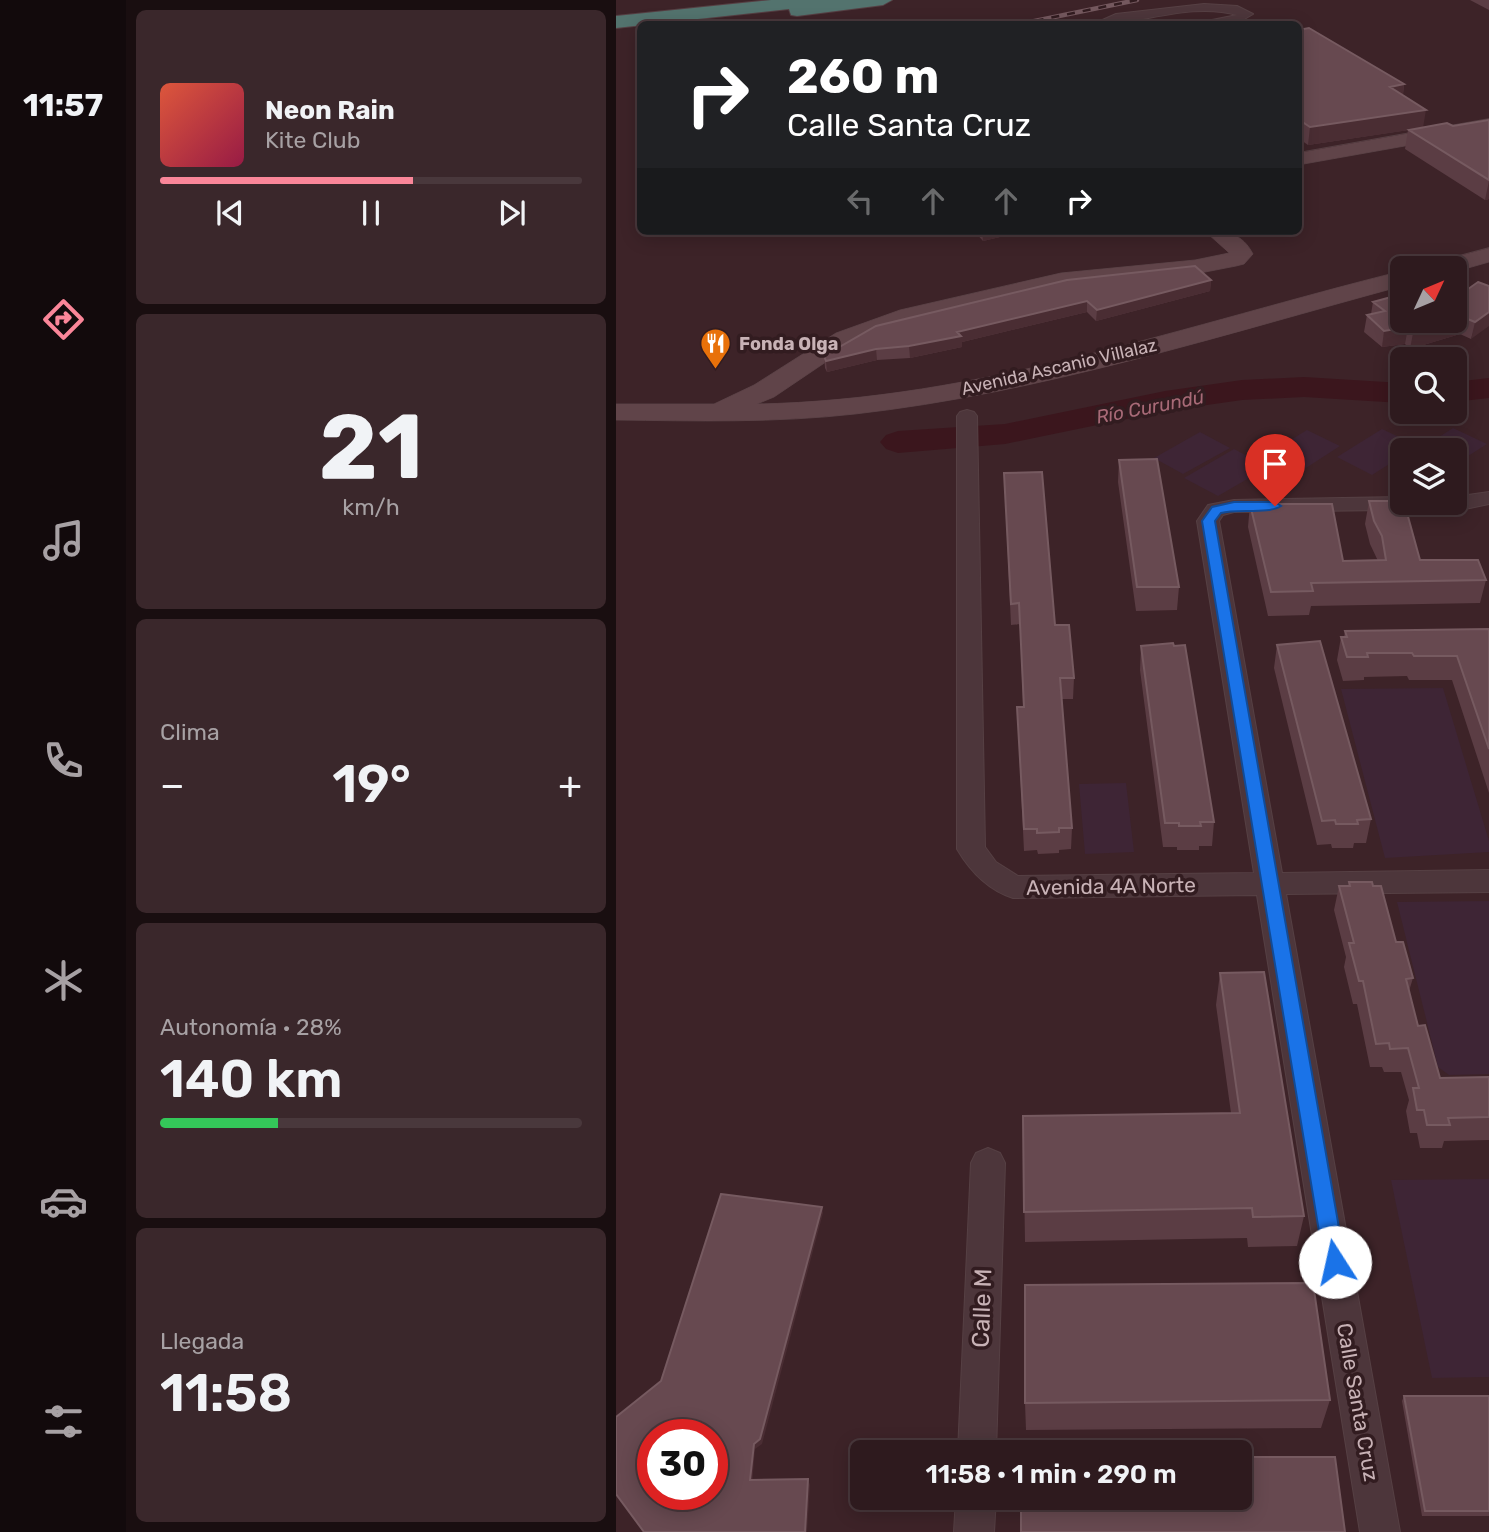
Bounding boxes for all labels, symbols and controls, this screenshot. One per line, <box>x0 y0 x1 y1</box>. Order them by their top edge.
text: 260 m <box>787 47 939 105</box>
icon: right <box>672 49 763 140</box>
text: 11:57 <box>23 86 103 124</box>
text: Neon Rain <box>265 95 395 126</box>
text: Calle Santa Cruz <box>787 106 1031 144</box>
text: Kite Club <box>265 126 360 154</box>
icon: left <box>841 182 879 220</box>
icon: ahead <box>914 182 952 220</box>
icon: ahead <box>987 182 1025 220</box>
icon: right <box>1060 182 1098 220</box>
icon: previous <box>211 194 249 232</box>
icon: pause <box>352 194 390 232</box>
icon: next <box>493 194 531 232</box>
north arrow <box>1390 256 1466 332</box>
map controls <box>1390 256 1467 515</box>
icon: directions <box>39 295 88 344</box>
restaurant icon: Fonda Olga <box>699 327 733 371</box>
place label: Fonda Olga <box>739 333 838 355</box>
street label: Avenida Ascanio Villalaz <box>959 334 1159 400</box>
button: search <box>1390 347 1467 424</box>
water label: Río Curundú <box>1094 385 1206 429</box>
text: 21 <box>319 393 423 501</box>
pin <box>1245 434 1305 506</box>
button: layers <box>1390 438 1467 515</box>
icon: arrive <box>1256 445 1294 483</box>
text: km/h <box>342 493 400 521</box>
icon: music <box>39 516 88 565</box>
text: Clima <box>160 718 220 746</box>
icon: phone <box>39 736 88 785</box>
text: 19° <box>332 753 411 815</box>
text: − <box>160 762 185 808</box>
text: + <box>558 762 582 808</box>
street label: Avenida 4A Norte <box>1026 872 1196 900</box>
icon: climate <box>39 956 88 1005</box>
text: Autonomía · 28% <box>160 1013 342 1041</box>
text: 140 km <box>160 1048 343 1110</box>
icon: car <box>39 1177 88 1226</box>
position arrow <box>1298 1225 1372 1299</box>
street label: Calle M <box>967 1268 997 1348</box>
street label: Calle Santa Cruz <box>1332 1321 1384 1483</box>
text: Llegada <box>160 1327 244 1355</box>
text: 11:58 <box>160 1362 292 1424</box>
icon: filters <box>39 1397 88 1446</box>
speed limit sign: 30 <box>637 1419 728 1510</box>
text: 11:58 · 1 min · 290 m <box>925 1459 1177 1490</box>

